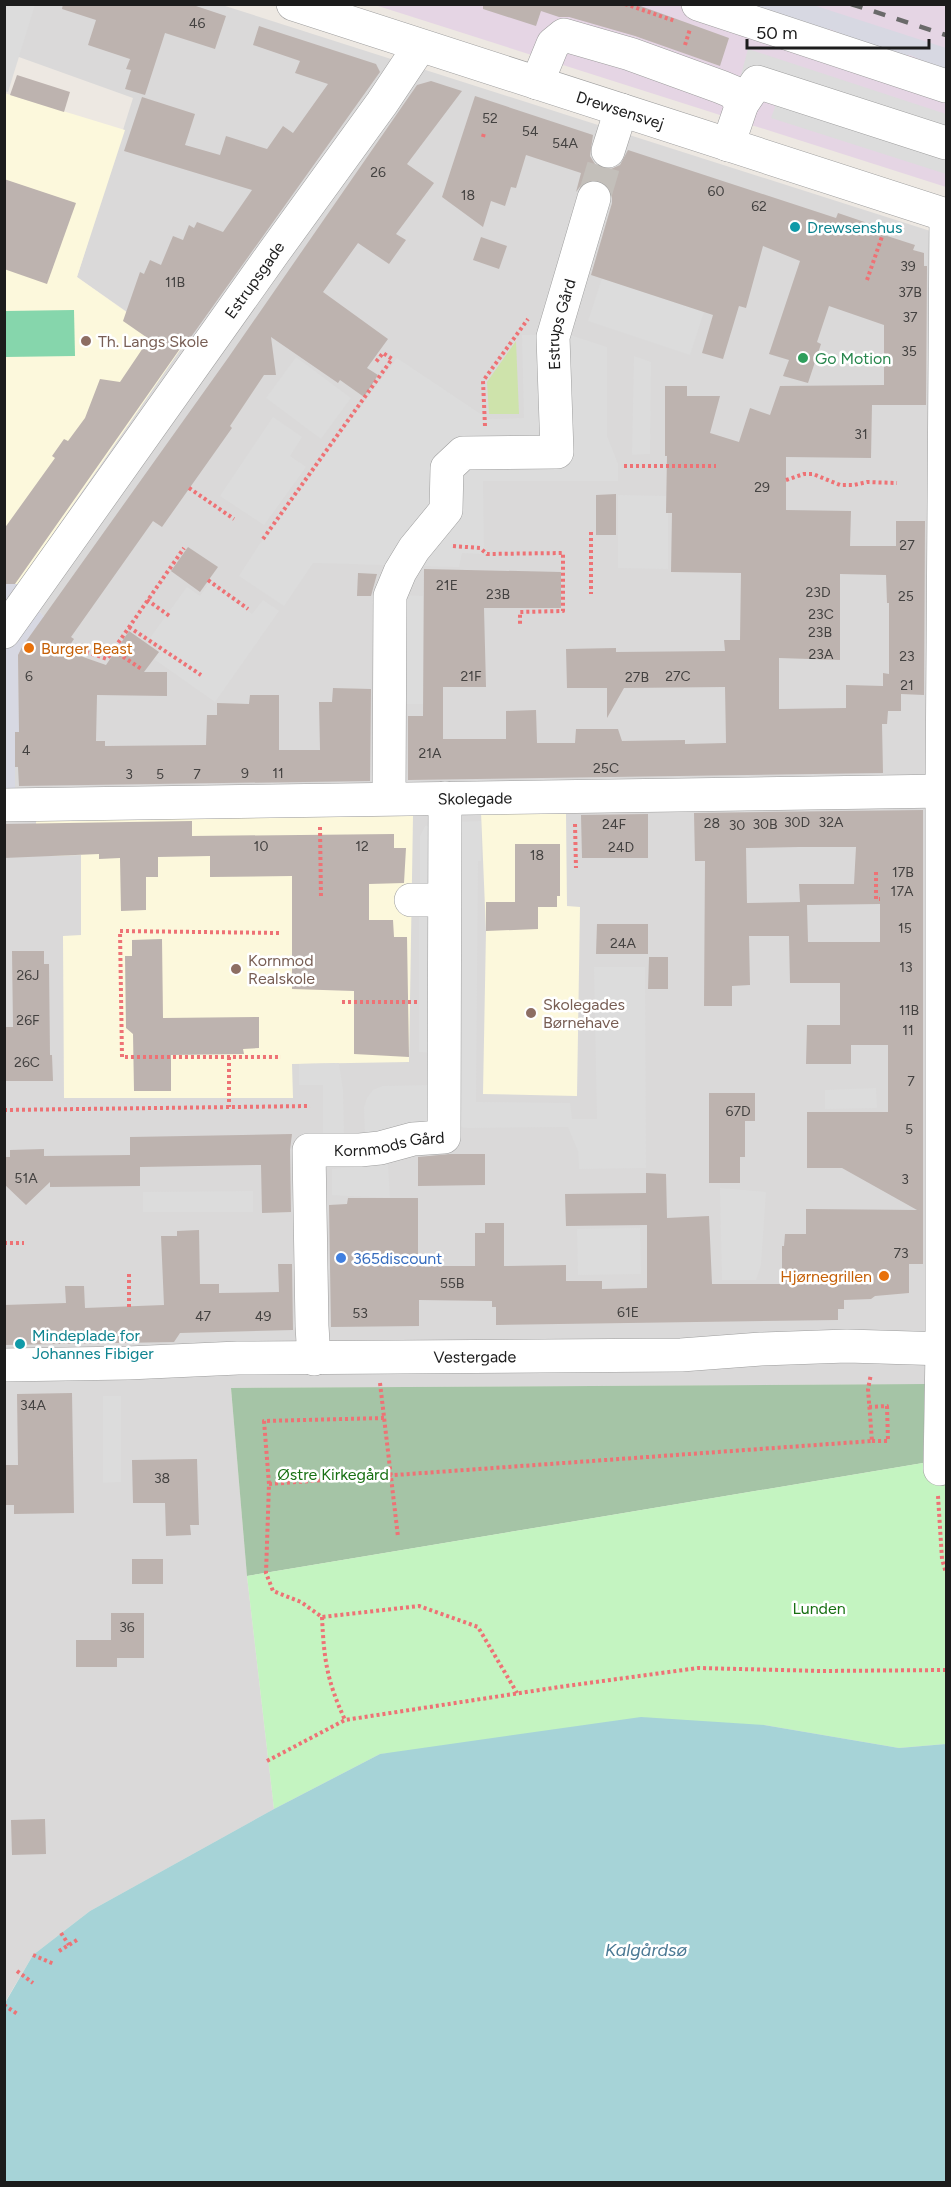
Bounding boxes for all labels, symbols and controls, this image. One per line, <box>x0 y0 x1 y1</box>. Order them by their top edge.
scale bar <box>747 12 928 50</box>
house number: 46 <box>189 15 205 32</box>
text: 50 m <box>756 22 798 44</box>
street label: Drewsensvej <box>574 87 667 133</box>
house number: 52 <box>482 110 498 127</box>
house number: 54 <box>522 123 539 140</box>
house number: 54A <box>552 135 579 152</box>
house number: 26 <box>370 164 386 181</box>
house number: 60 <box>708 183 724 200</box>
house number: 18 <box>461 187 475 204</box>
house number: 62 <box>751 198 767 215</box>
place label: Drewsenshus <box>807 218 902 237</box>
marker: Drewsenshus <box>788 220 802 234</box>
street label: Estrupsgade <box>221 238 289 322</box>
house number: 39 <box>900 258 916 275</box>
house number: 11B <box>165 274 185 291</box>
street label: Estrups Gård <box>544 277 580 370</box>
house number: 37B <box>898 284 922 301</box>
house number: 37 <box>902 309 918 326</box>
place label: Th. Langs Skole <box>98 332 208 351</box>
marker: Th. Langs Skole <box>79 334 93 348</box>
house number: 35 <box>901 343 917 360</box>
place label: Go Motion <box>815 349 891 368</box>
marker: Go Motion <box>796 351 810 365</box>
house number: 31 <box>854 426 868 443</box>
house number: 29 <box>754 479 770 496</box>
house number: 27 <box>899 537 915 554</box>
house number: 21E <box>436 577 458 594</box>
house number: 23D <box>805 584 831 601</box>
house number: 23B <box>486 586 510 603</box>
house number: 25 <box>898 588 914 605</box>
house number: 23C <box>808 606 834 623</box>
house number: 23B <box>808 624 832 641</box>
place label: Burger Beast <box>41 639 133 658</box>
marker: Burger Beast <box>22 641 36 655</box>
house number: 23A <box>809 646 834 663</box>
house number: 23 <box>899 648 915 665</box>
house number: 6 <box>25 668 33 685</box>
house number: 21F <box>460 668 482 685</box>
house number: 27C <box>665 668 691 685</box>
house number: 27B <box>625 669 649 686</box>
house number: 21 <box>900 677 914 694</box>
house number: 4 <box>22 742 31 759</box>
house number: 21A <box>418 745 442 762</box>
house number: 25C <box>593 760 619 777</box>
house number: 9 <box>241 765 249 782</box>
house number: 11 <box>272 765 284 782</box>
house number: 3 <box>125 766 133 783</box>
house number: 5 <box>156 766 164 783</box>
house number: 7 <box>193 766 201 783</box>
street label: Skolegade <box>437 788 513 809</box>
house number: 30D <box>784 814 810 831</box>
house number: 32A <box>819 814 844 831</box>
house number: 28 <box>704 815 720 832</box>
house number: 24F <box>602 816 626 833</box>
house number: 30B <box>752 816 778 833</box>
house number: 30 <box>729 817 745 834</box>
house number: 10 <box>254 838 268 855</box>
house number: 12 <box>355 838 369 855</box>
house number: 24D <box>608 839 634 856</box>
house number: 18 <box>530 847 544 864</box>
house number: 17B <box>892 864 914 881</box>
house number: 17A <box>891 883 914 900</box>
house number: 15 <box>898 920 912 937</box>
house number: 24A <box>610 935 637 952</box>
place label: Kornmod Realskole <box>248 951 315 988</box>
house number: 13 <box>899 959 913 976</box>
marker: Kornmod Realskole <box>229 962 243 976</box>
house number: 26J <box>17 967 39 984</box>
place label: Skolegades Børnehave <box>543 995 625 1032</box>
house number: 11B <box>899 1002 919 1019</box>
marker: Skolegades Børnehave <box>524 1006 538 1020</box>
house number: 26F <box>16 1012 40 1029</box>
house number: 11 <box>902 1022 914 1039</box>
house number: 26C <box>14 1054 40 1071</box>
house number: 7 <box>907 1073 915 1090</box>
house number: 67D <box>725 1103 751 1120</box>
house number: 5 <box>905 1121 913 1138</box>
street label: Kornmods Gård <box>334 1128 445 1160</box>
house number: 51A <box>14 1170 38 1187</box>
house number: 3 <box>901 1171 909 1188</box>
house number: 73 <box>893 1245 909 1262</box>
place label: 365discount <box>353 1249 442 1268</box>
marker: 365discount <box>334 1251 348 1265</box>
place label: Hjørnegrillen <box>780 1267 872 1286</box>
marker: Hjørnegrillen <box>877 1269 891 1283</box>
house number: 55B <box>440 1275 464 1292</box>
house number: 61E <box>617 1304 639 1321</box>
house number: 53 <box>352 1305 368 1322</box>
house number: 47 <box>195 1308 212 1325</box>
house number: 49 <box>255 1308 271 1325</box>
place label: Mindeplade for Johannes Fibiger <box>32 1326 154 1363</box>
marker: Mindeplade for Johannes Fibiger <box>13 1337 27 1351</box>
street label: Vestergade <box>434 1347 516 1367</box>
house number: 34A <box>20 1397 46 1414</box>
park label: Østre Kirkegård <box>277 1465 389 1484</box>
house number: 38 <box>154 1470 170 1487</box>
park label: Lunden <box>792 1599 846 1618</box>
house number: 36 <box>119 1619 135 1636</box>
water label: Kalgårdsø <box>605 1939 688 1961</box>

